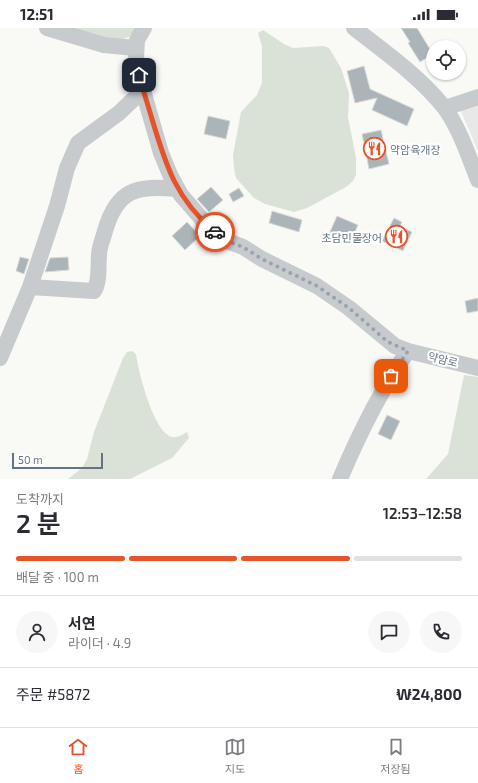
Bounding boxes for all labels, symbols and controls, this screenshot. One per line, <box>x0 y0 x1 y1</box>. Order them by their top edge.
text: 12:51 <box>20 5 54 23</box>
map controls <box>426 40 466 80</box>
button: locate <box>426 40 466 80</box>
pin <box>122 58 156 92</box>
icon: home <box>128 64 150 86</box>
restaurant icon: 약암육개장 <box>362 136 388 162</box>
place label: 약암육개장 <box>390 143 441 156</box>
courier <box>195 212 235 252</box>
icon: car <box>204 221 226 243</box>
restaurant icon: 초담민물장어 <box>384 224 410 250</box>
place label: 초담민물장어 <box>321 231 382 244</box>
street label: 약암로 <box>427 349 459 369</box>
pin <box>374 359 408 393</box>
icon: bag <box>380 365 402 387</box>
scale bar <box>12 451 103 470</box>
text: 50 m <box>18 453 43 466</box>
text: 도착까지 <box>16 491 64 507</box>
text: 12:53–12:58 <box>383 504 462 522</box>
text: 2 분 <box>16 507 61 538</box>
text: 배달 중 · 100 m <box>16 569 99 585</box>
button: person <box>16 611 58 653</box>
button: chat <box>368 611 410 653</box>
button: phone <box>420 611 462 653</box>
text: 서연 <box>68 614 96 632</box>
text: 라이더 · 4.9 <box>68 635 131 651</box>
text: 주문 #5872 <box>16 685 90 703</box>
text: ₩24,800 <box>396 685 462 703</box>
tab: 홈 <box>67 736 89 776</box>
tab: 지도 <box>224 736 246 776</box>
tab: 저장됨 <box>380 736 411 776</box>

